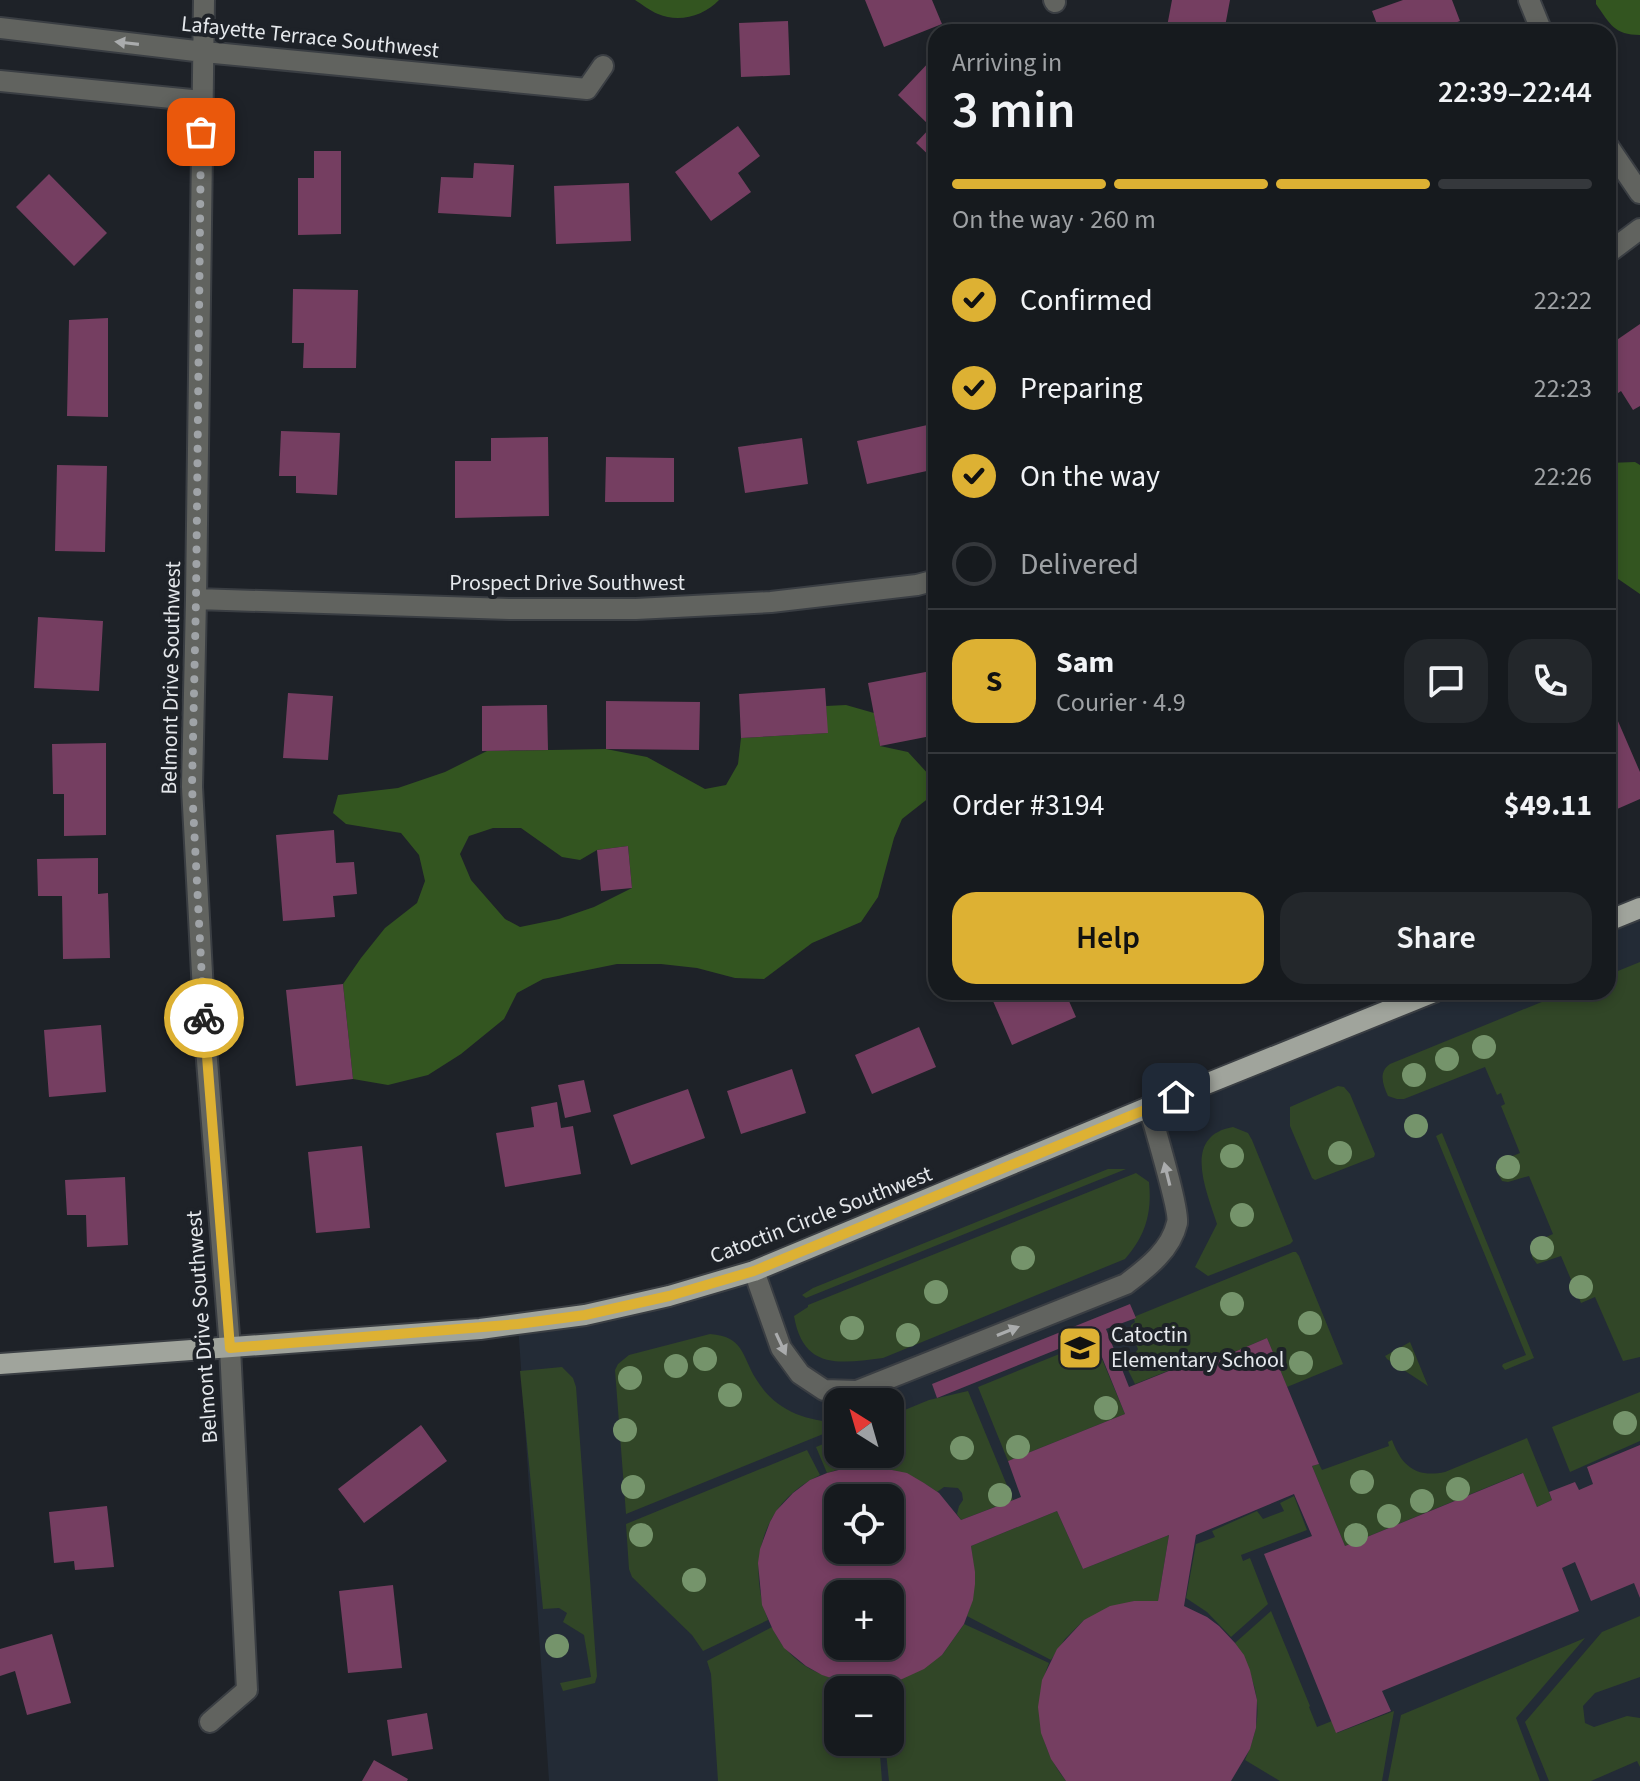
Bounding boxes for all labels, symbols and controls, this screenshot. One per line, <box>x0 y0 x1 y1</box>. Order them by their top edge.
street label: Lafayette Terrace Southwest <box>180 8 441 67</box>
one-way arrow <box>114 36 139 49</box>
text: Arriving in <box>952 44 1062 81</box>
text: 22:39–22:44 <box>1438 71 1592 114</box>
text: 3 min <box>952 74 1076 148</box>
pin <box>167 98 235 166</box>
icon: bag <box>179 110 223 154</box>
text: On the way · 260 m <box>952 201 1156 238</box>
icon: check <box>952 278 996 322</box>
text: Confirmed <box>1020 279 1153 322</box>
text: 22:22 <box>1534 282 1592 319</box>
icon: check <box>952 366 996 410</box>
text: Preparing <box>1020 367 1143 410</box>
text: 22:23 <box>1534 370 1592 407</box>
icon: check <box>952 454 996 498</box>
text: On the way <box>1020 455 1160 498</box>
text: 22:26 <box>1534 458 1592 495</box>
text: Delivered <box>1020 543 1139 586</box>
street label: Belmont Drive Southwest <box>153 560 189 795</box>
street label: Prospect Drive Southwest <box>449 567 685 599</box>
button: chat <box>1404 639 1488 723</box>
button: phone <box>1508 639 1592 723</box>
text: Sam <box>1056 641 1114 684</box>
text: S <box>986 660 1002 703</box>
text: Courier · 4.9 <box>1056 684 1186 721</box>
text: Order #3194 <box>952 784 1105 827</box>
text: $49.11 <box>1504 784 1592 827</box>
button: Help <box>952 892 1264 984</box>
button: Share <box>1280 892 1592 984</box>
courier <box>164 978 244 1058</box>
icon: bike <box>182 996 226 1040</box>
pin <box>1142 1063 1210 1131</box>
icon: home <box>1154 1075 1198 1119</box>
street label: Catoctin Circle Southwest <box>705 1158 937 1272</box>
one-way arrow <box>1160 1161 1172 1186</box>
street label: Belmont Drive Southwest <box>178 1209 226 1445</box>
place label: Catoctin Elementary School <box>1111 1319 1284 1376</box>
school or university icon: Catoctin Elementary School <box>1056 1324 1104 1372</box>
one-way arrow <box>996 1325 1020 1338</box>
one-way arrow <box>774 1333 788 1356</box>
north arrow <box>824 1388 904 1468</box>
map controls <box>824 1388 904 1756</box>
button: locate <box>824 1484 904 1564</box>
button: + <box>824 1580 904 1660</box>
button: − <box>824 1676 904 1756</box>

